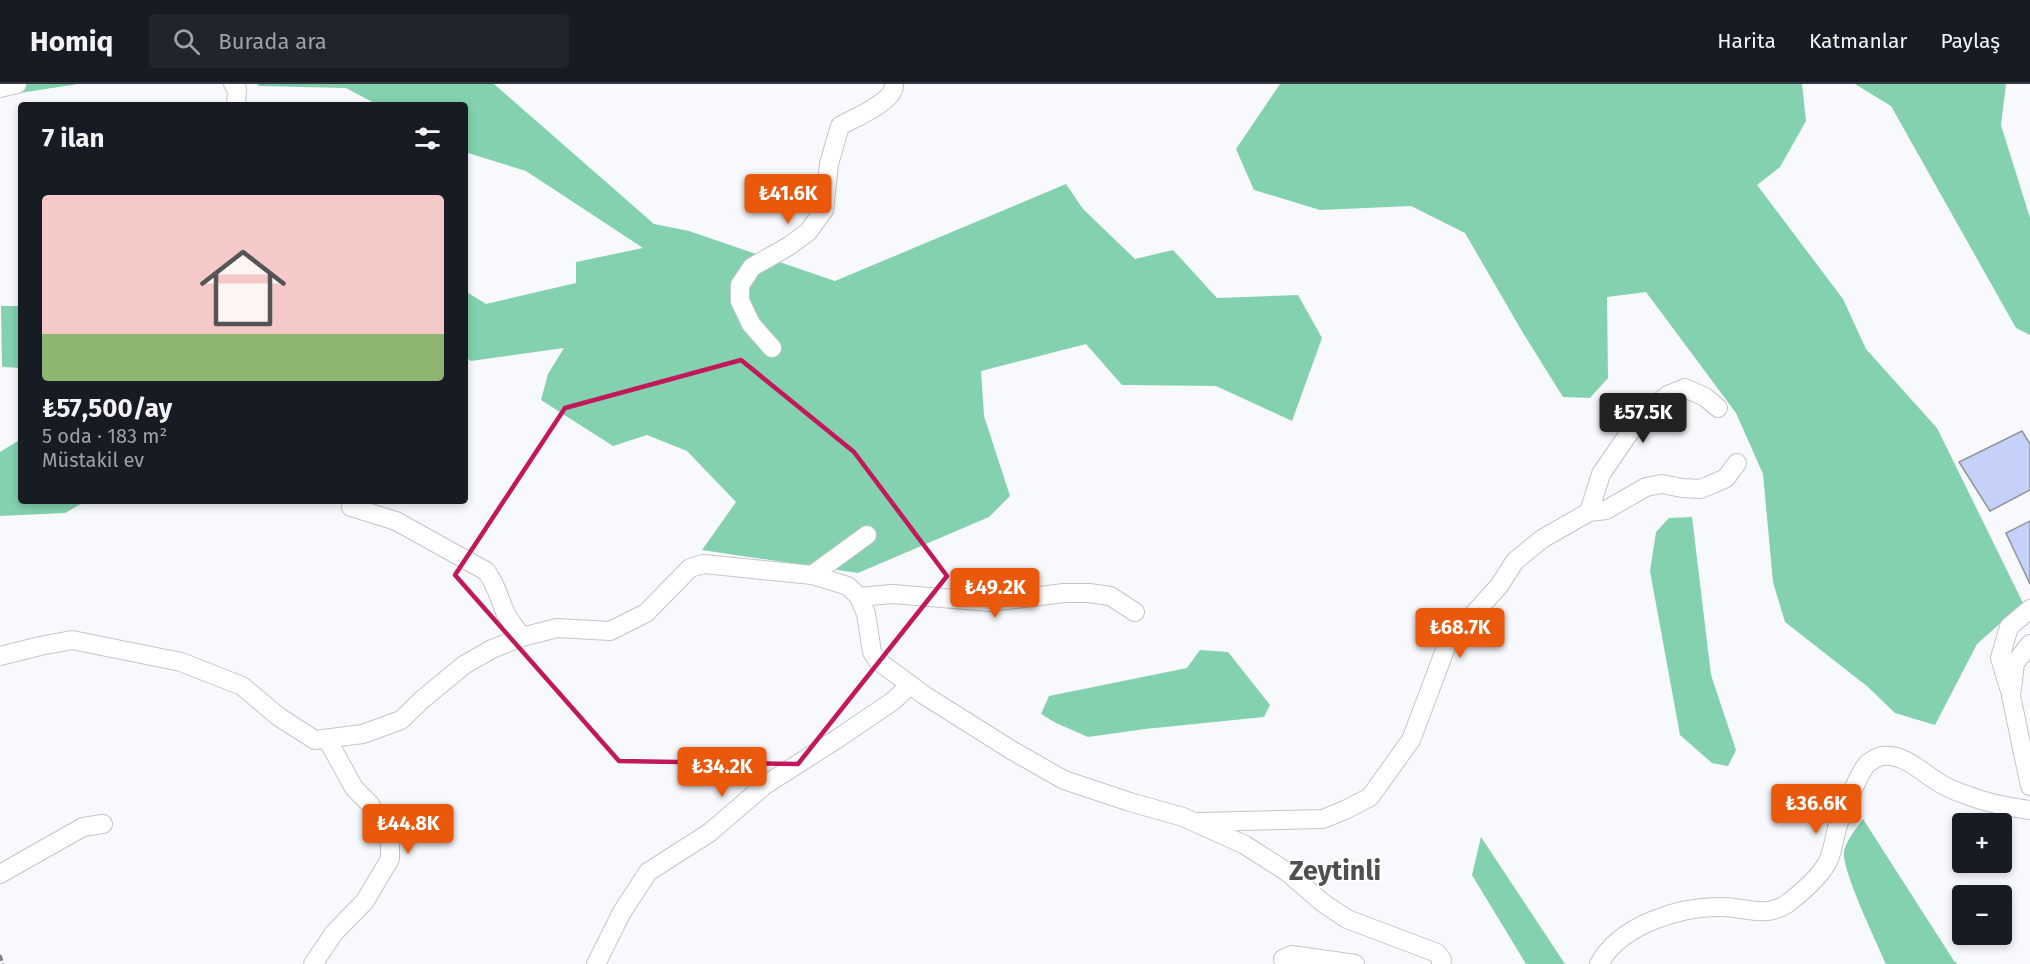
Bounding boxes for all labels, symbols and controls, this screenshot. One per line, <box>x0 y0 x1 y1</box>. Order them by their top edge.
search box <box>149 14 569 68</box>
text: Homiq <box>30 25 113 58</box>
icon: search <box>170 25 203 58</box>
text: Burada ara <box>218 28 327 55</box>
text: Harita <box>1717 28 1776 54</box>
text: Katmanlar <box>1809 28 1907 54</box>
text: Paylaş <box>1940 28 2000 54</box>
icon: filters <box>411 122 444 155</box>
text: 7 ilan <box>42 123 105 154</box>
pin: ₺41.6K <box>739 174 837 225</box>
text: ₺41.6K <box>758 181 818 205</box>
icon: home <box>189 234 297 342</box>
text: ₺57,500/ay <box>42 393 172 424</box>
pin: ₺57.5K <box>1594 393 1692 444</box>
text: ₺57.5K <box>1614 400 1672 424</box>
text: 5 oda · 183 m² <box>42 424 167 448</box>
text: Müstakil ev <box>42 448 144 472</box>
pin: ₺49.2K <box>946 568 1044 619</box>
text: ₺49.2K <box>964 575 1026 599</box>
pin: ₺68.7K <box>1411 608 1509 659</box>
text: ₺68.7K <box>1429 615 1491 639</box>
pin: ₺34.2K <box>673 747 771 798</box>
text: ₺34.2K <box>692 754 752 778</box>
pin: ₺36.6K <box>1767 784 1865 835</box>
text: ₺36.6K <box>1785 791 1847 815</box>
pin: ₺44.8K <box>359 804 457 855</box>
text: ₺44.8K <box>376 811 440 835</box>
map controls <box>1952 813 2012 945</box>
button: + <box>1952 813 2012 873</box>
district label: Zeytinli <box>1289 855 1381 887</box>
button: − <box>1952 885 2012 945</box>

